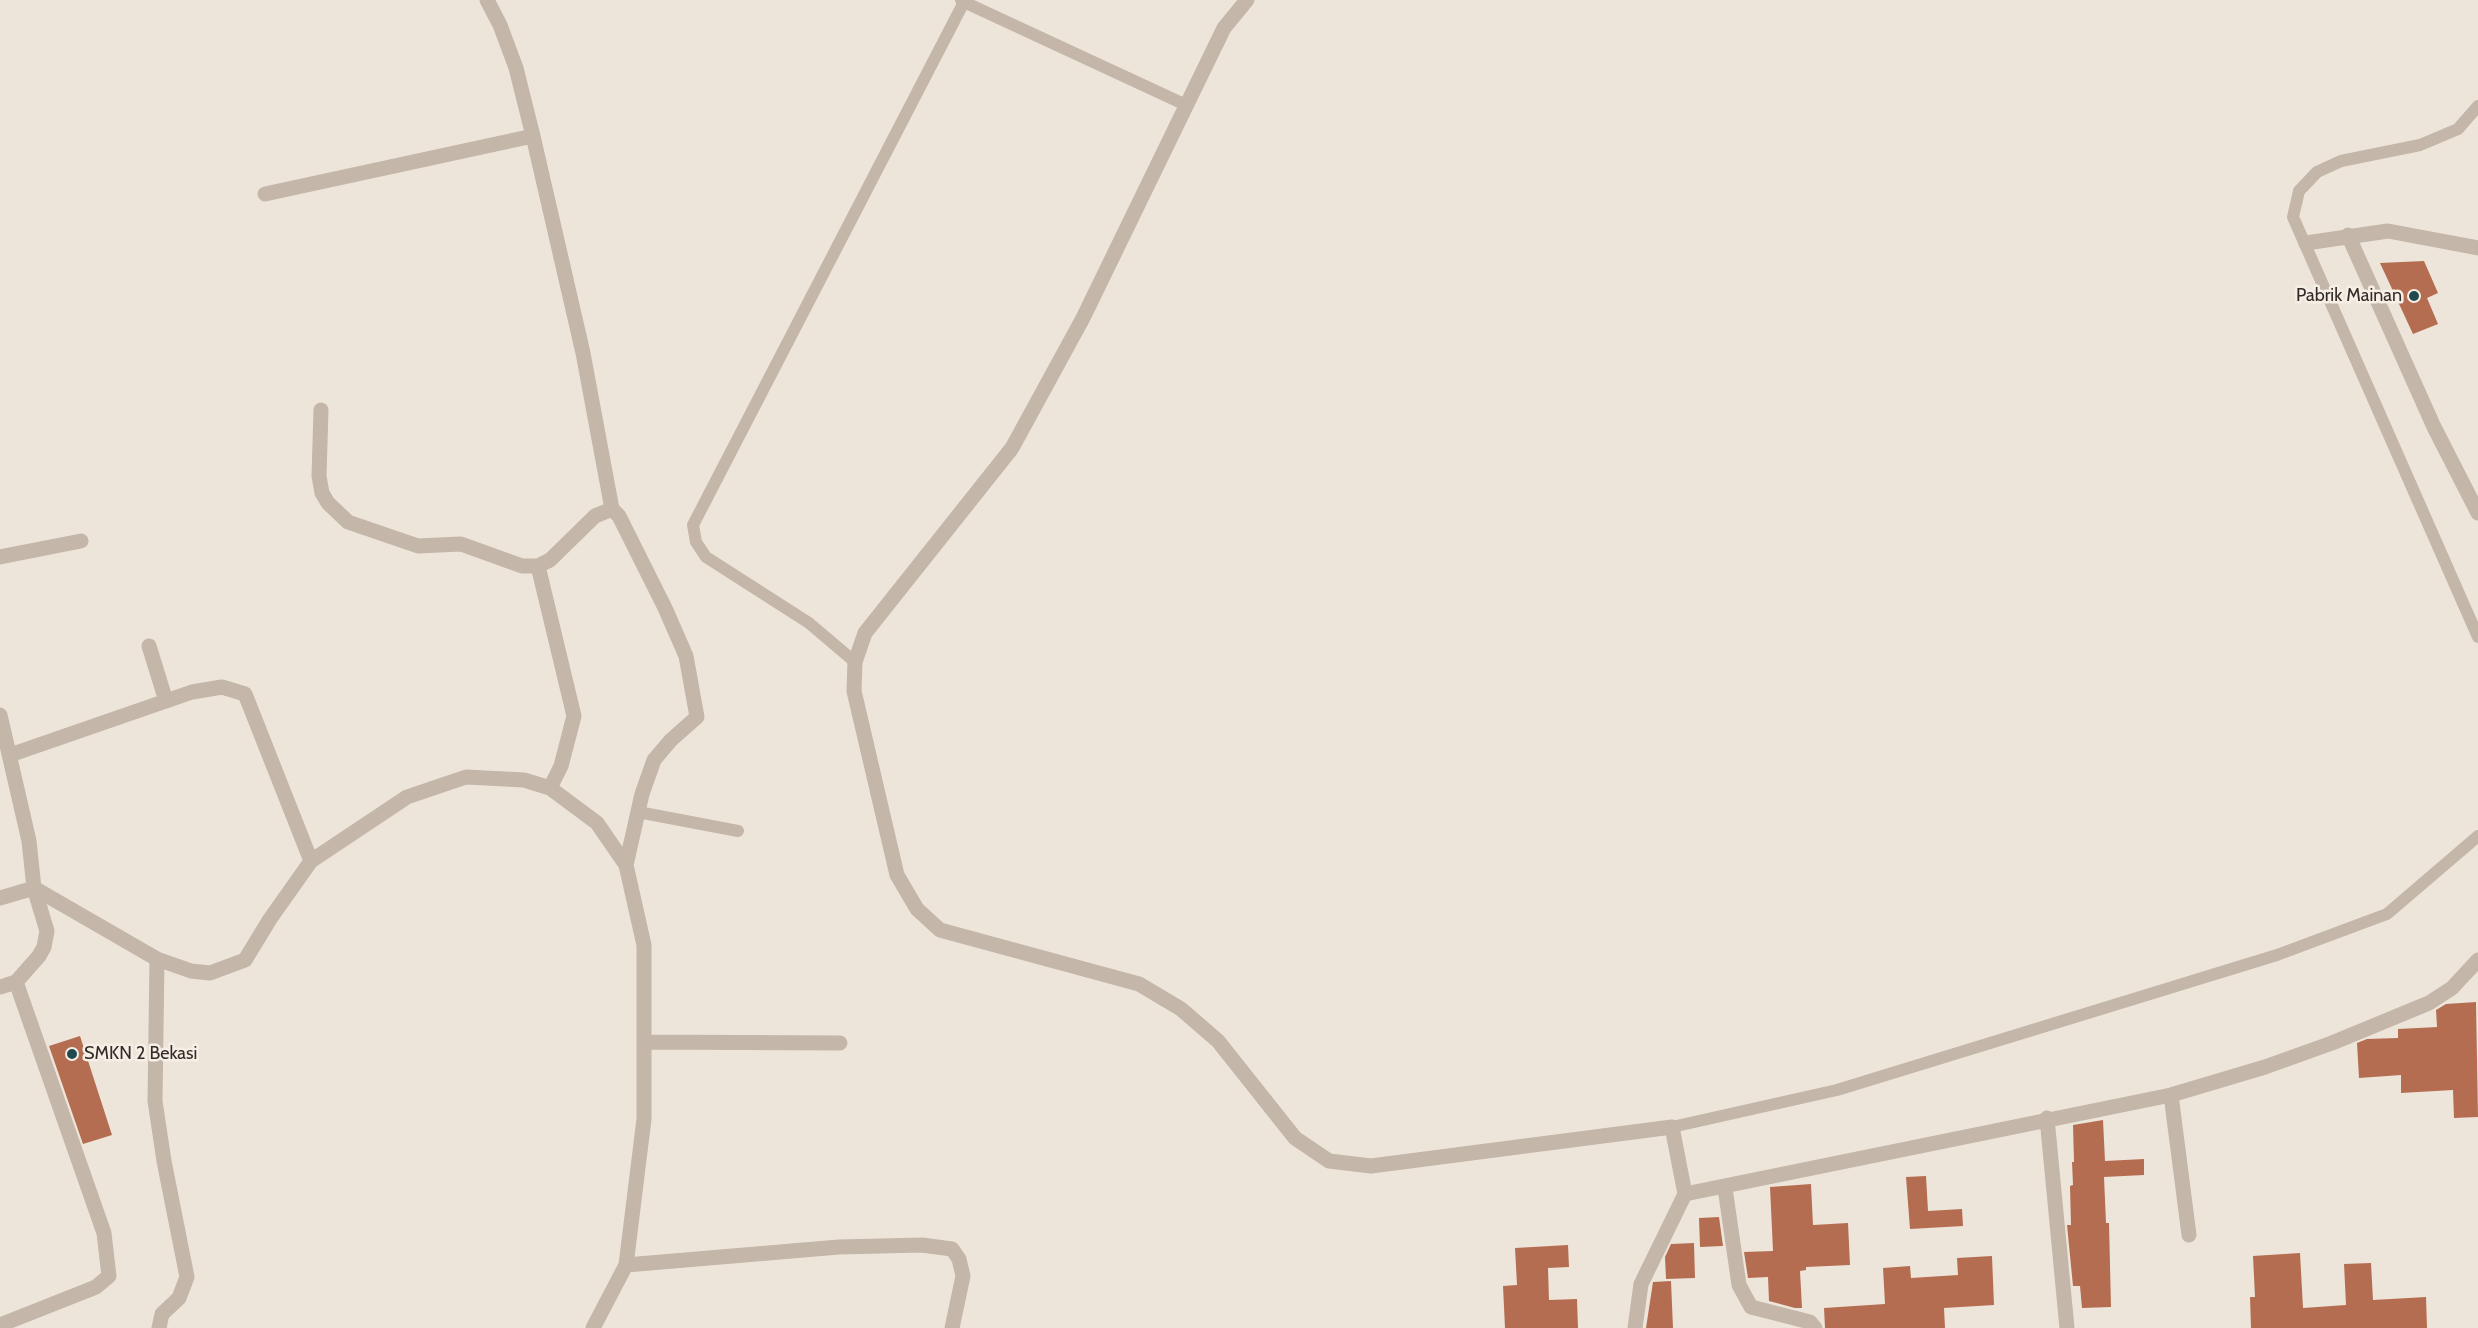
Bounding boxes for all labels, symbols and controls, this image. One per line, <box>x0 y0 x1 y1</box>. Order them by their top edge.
place label: Pabrik Mainan <box>2296 285 2402 307</box>
marker: Pabrik Mainan <box>2407 289 2421 303</box>
place label: SMKN 2 Bekasi <box>84 1043 197 1065</box>
marker: SMKN 2 Bekasi <box>65 1047 79 1061</box>

